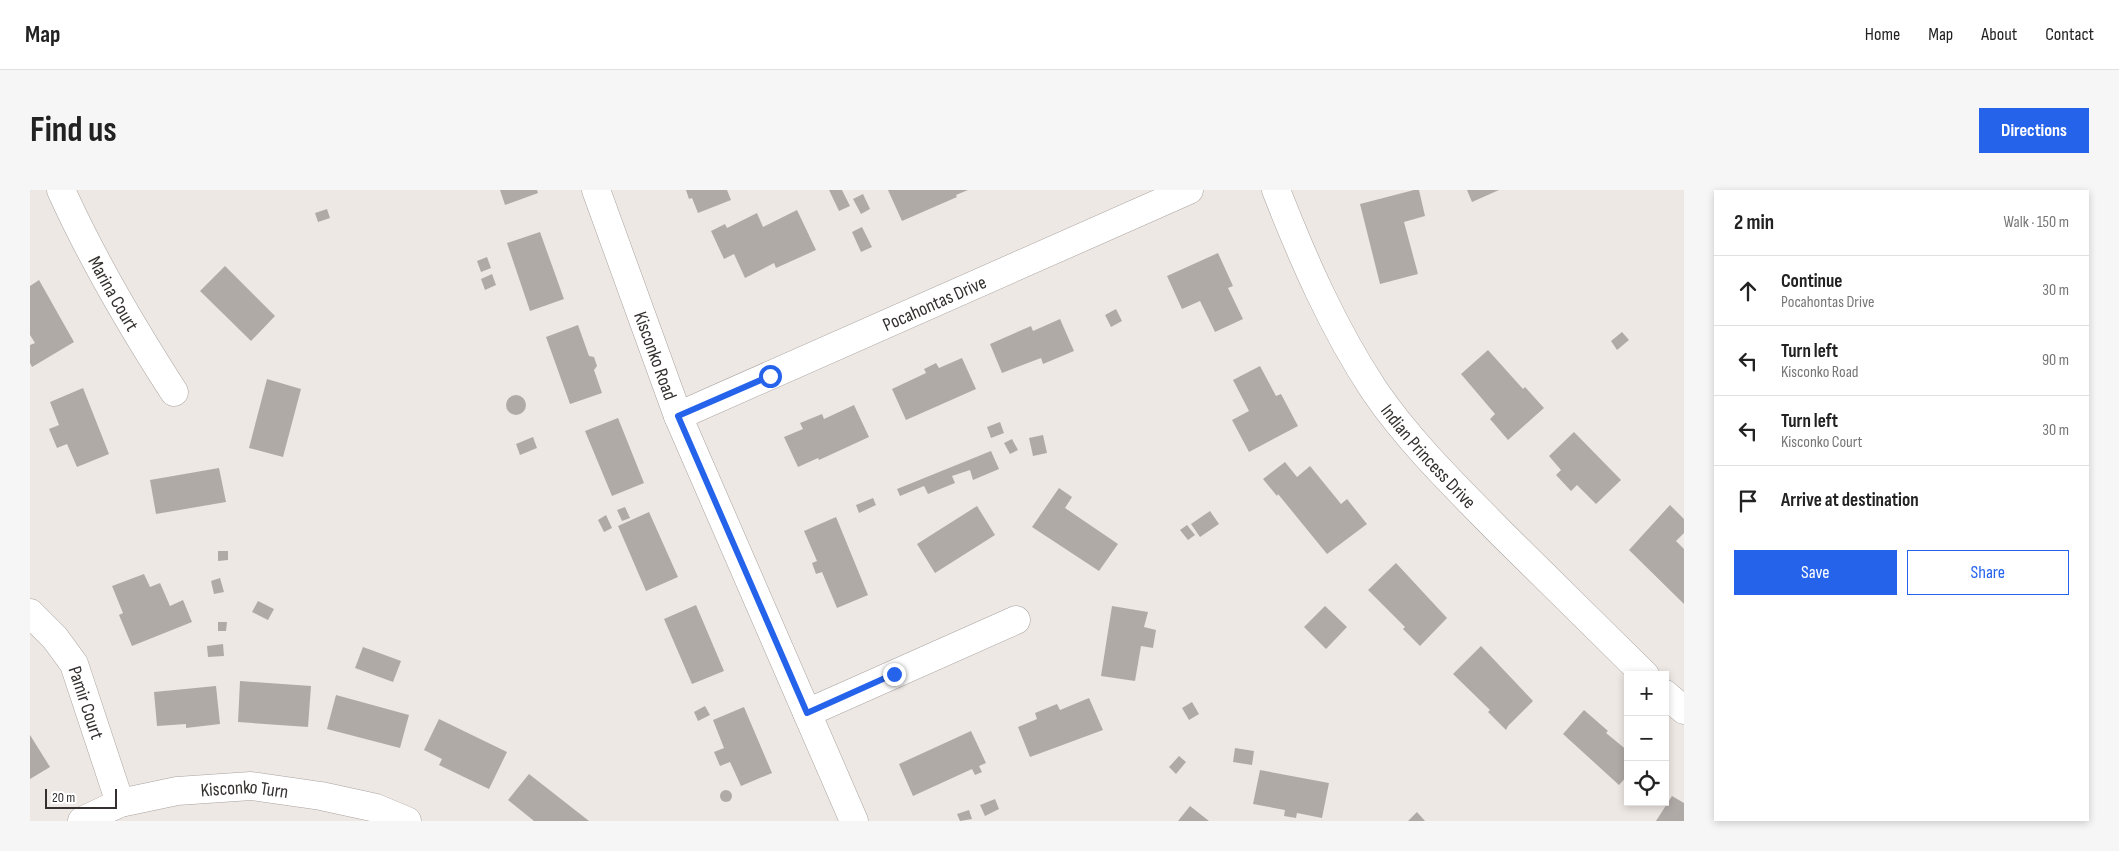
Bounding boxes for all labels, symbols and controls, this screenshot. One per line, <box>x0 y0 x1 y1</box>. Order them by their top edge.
text: Map <box>25 20 60 49</box>
text: Home <box>1865 24 1900 45</box>
text: Map <box>1928 24 1953 45</box>
text: About <box>1981 24 2017 45</box>
text: Contact <box>2045 24 2094 45</box>
button: Directions <box>1979 108 2089 153</box>
text: Find us <box>30 109 117 152</box>
text: 2 min <box>1734 210 1774 235</box>
text: Walk · 150 m <box>2004 213 2069 232</box>
street label: Marina Court <box>82 252 143 336</box>
text: Continue <box>1781 270 1842 293</box>
street label: Pocahontas Drive <box>879 271 990 337</box>
icon: ahead <box>1734 277 1762 305</box>
text: 30 m <box>2042 281 2069 300</box>
text: Pocahontas Drive <box>1781 293 1874 312</box>
street label: Kisconko Road <box>628 309 681 403</box>
text: Turn left <box>1781 340 1838 363</box>
icon: left <box>1734 347 1762 375</box>
text: 90 m <box>2042 351 2069 370</box>
text: Kisconko Road <box>1781 363 1859 382</box>
route start <box>759 365 782 388</box>
street label: Indian Princess Drive <box>1375 400 1480 514</box>
text: Turn left <box>1781 410 1838 433</box>
icon: left <box>1734 417 1762 445</box>
text: 30 m <box>2042 421 2069 440</box>
text: Kisconko Court <box>1781 433 1862 452</box>
icon: arrive <box>1734 487 1762 515</box>
text: Arrive at destination <box>1781 489 1919 512</box>
button: Save <box>1734 550 1897 595</box>
button: Share <box>1907 550 2069 595</box>
street label: Pamir Court <box>62 663 108 743</box>
route end <box>883 663 906 686</box>
map controls <box>1624 671 1669 806</box>
button: + <box>1624 671 1669 716</box>
button: − <box>1624 716 1669 761</box>
button: locate <box>1624 761 1669 806</box>
street label: Kisconko Turn <box>200 776 290 804</box>
scale bar <box>45 786 118 809</box>
text: 20 m <box>52 789 75 806</box>

